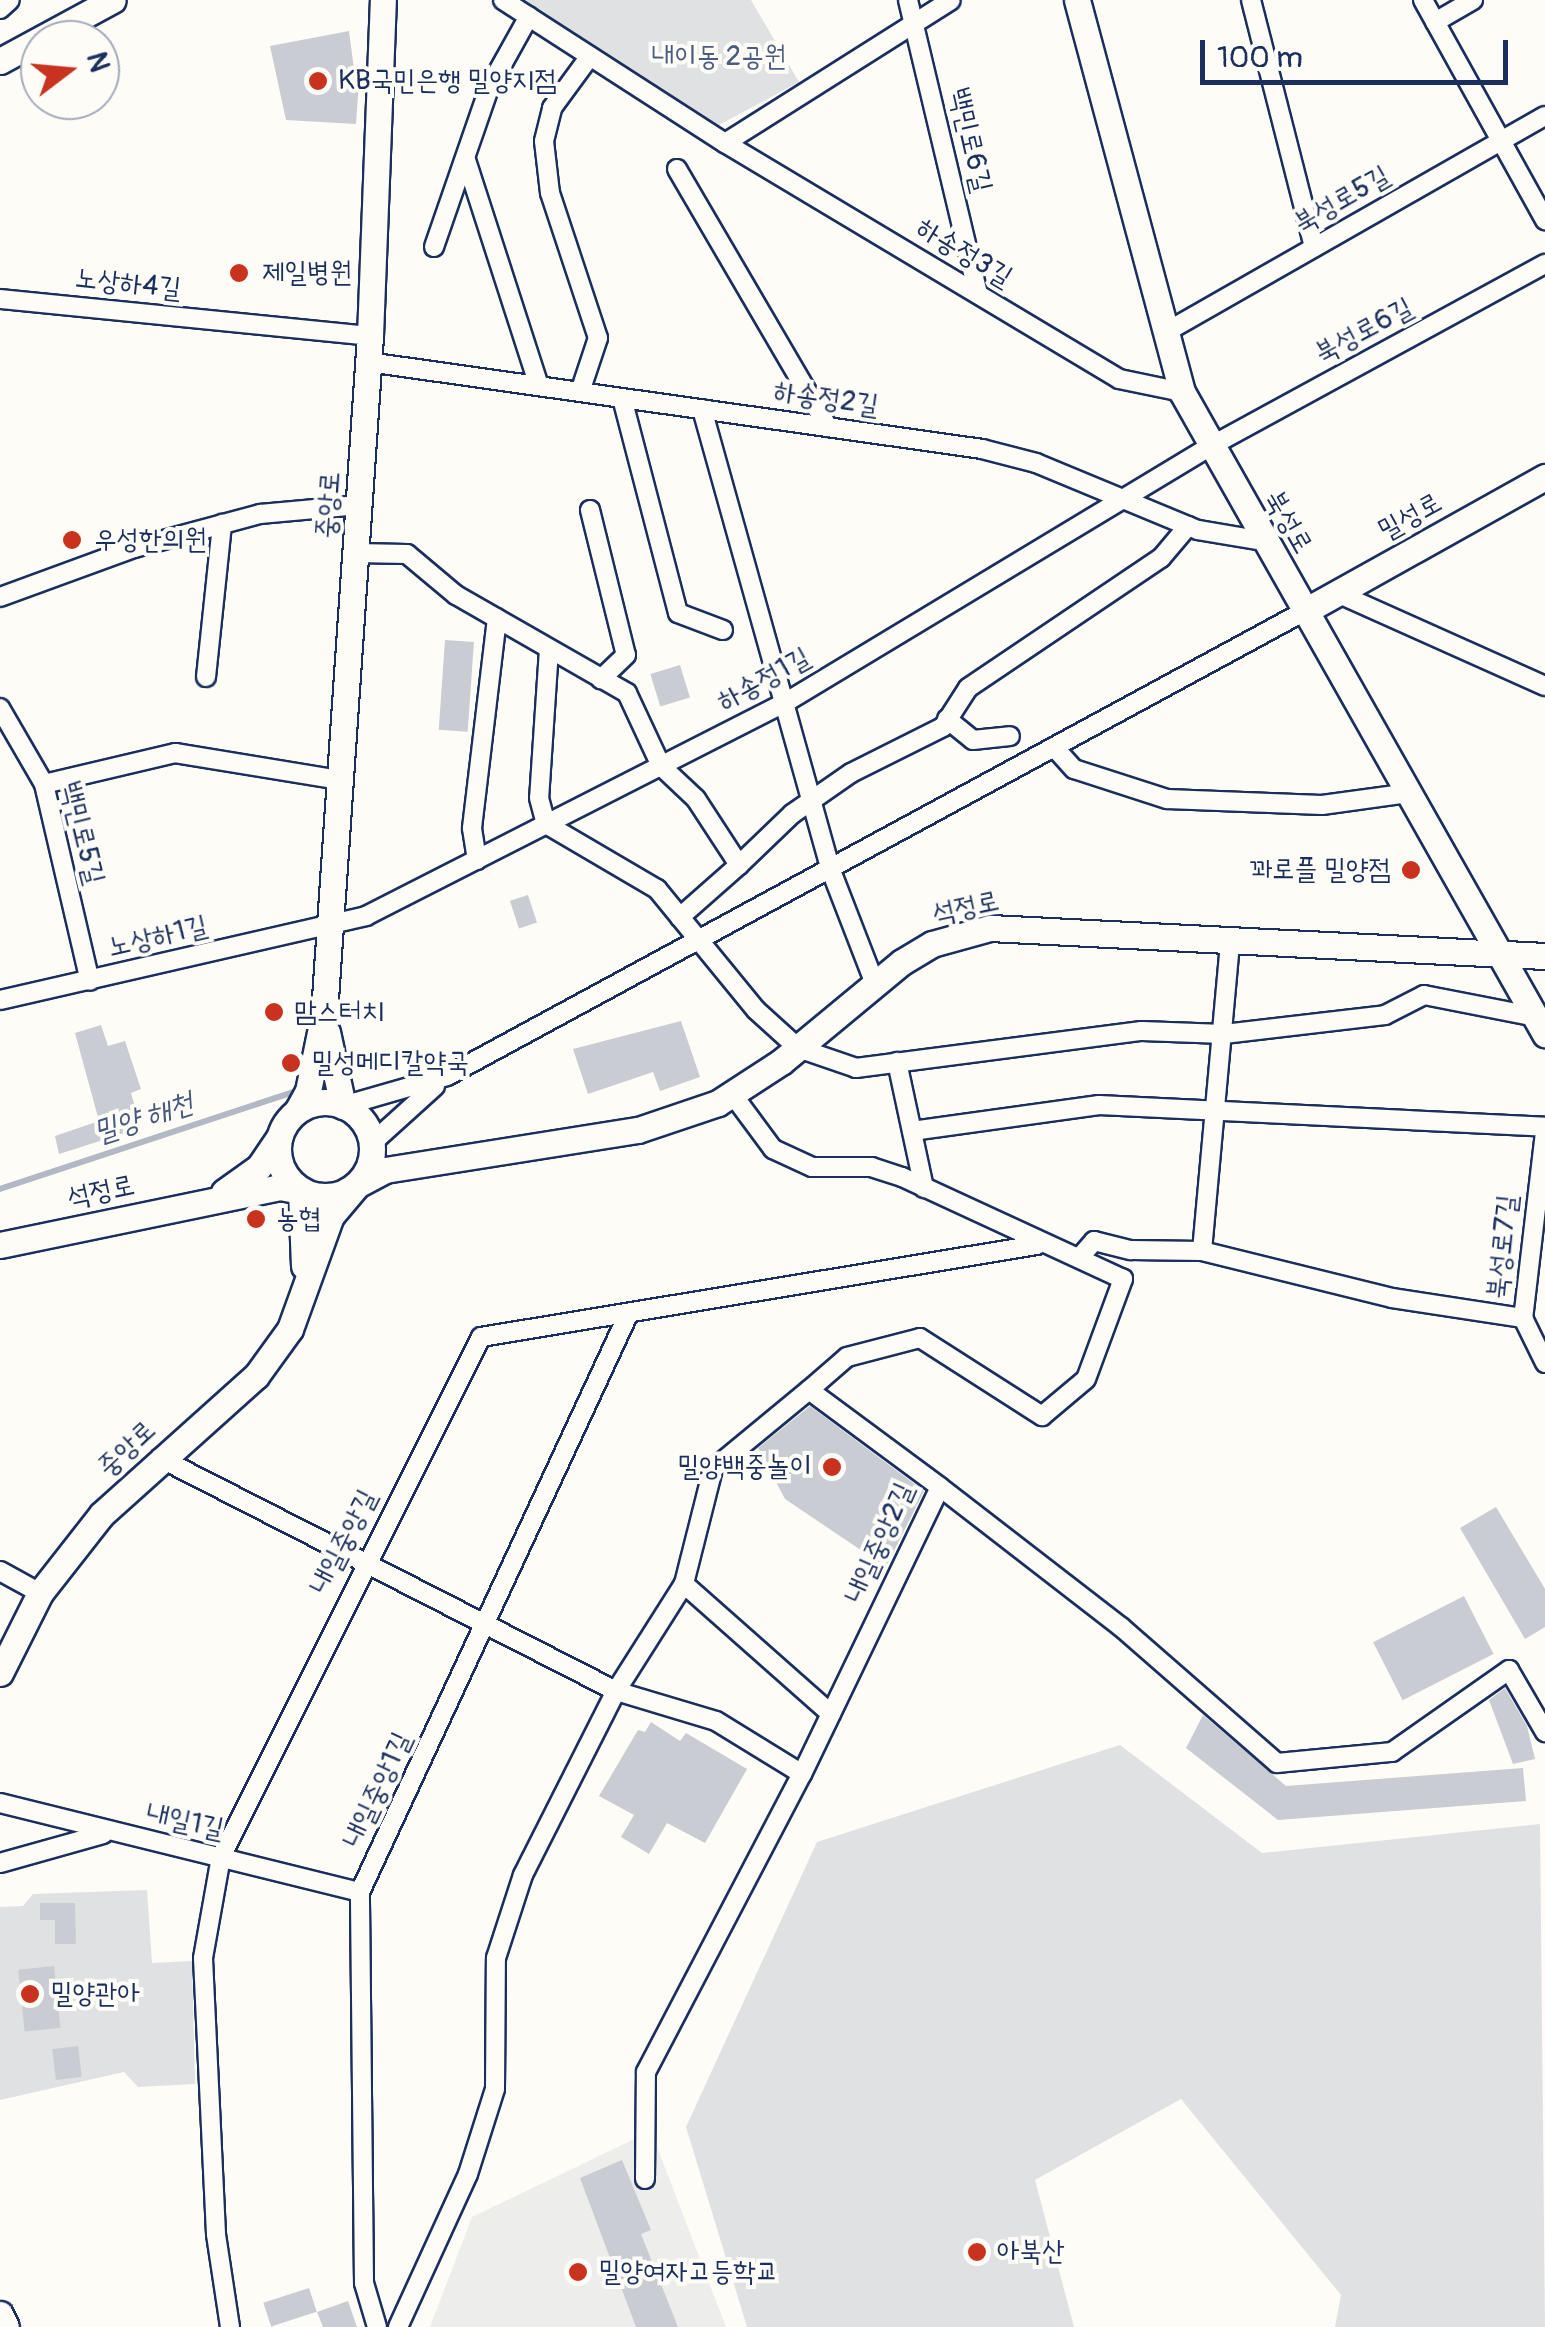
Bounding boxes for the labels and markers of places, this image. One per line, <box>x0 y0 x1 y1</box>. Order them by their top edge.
place label: KB국민은행 밀양지점 <box>338 64 557 98</box>
marker: KB국민은행 밀양지점 <box>307 70 329 92</box>
place label: 제일병원 <box>262 256 352 290</box>
marker: 제일병원 <box>226 260 252 286</box>
place label: 우성한의원 <box>94 523 207 557</box>
marker: 우성한의원 <box>59 527 85 553</box>
place label: 꽈로플 밀양점 <box>1250 853 1391 887</box>
marker: 꽈로플 밀양점 <box>1400 859 1422 881</box>
place label: 맘스터치 <box>294 995 384 1029</box>
marker: 맘스터치 <box>263 1001 285 1023</box>
place label: 밀성메디칼약국 <box>311 1046 469 1080</box>
marker: 밀성메디칼약국 <box>280 1052 302 1074</box>
place label: 농협 <box>276 1202 321 1236</box>
marker: 농협 <box>245 1208 267 1230</box>
place label: 밀양백중놀이 <box>677 1450 812 1484</box>
marker: 밀양백중놀이 <box>821 1456 843 1478</box>
place label: 밀양관아 <box>50 1977 140 2011</box>
marker: 밀양관아 <box>19 1983 41 2005</box>
place label: 아북산 <box>997 2235 1065 2269</box>
marker: 아북산 <box>966 2241 988 2263</box>
place label: 밀양여자고등학교 <box>598 2255 778 2289</box>
marker: 밀양여자고등학교 <box>567 2261 589 2283</box>

